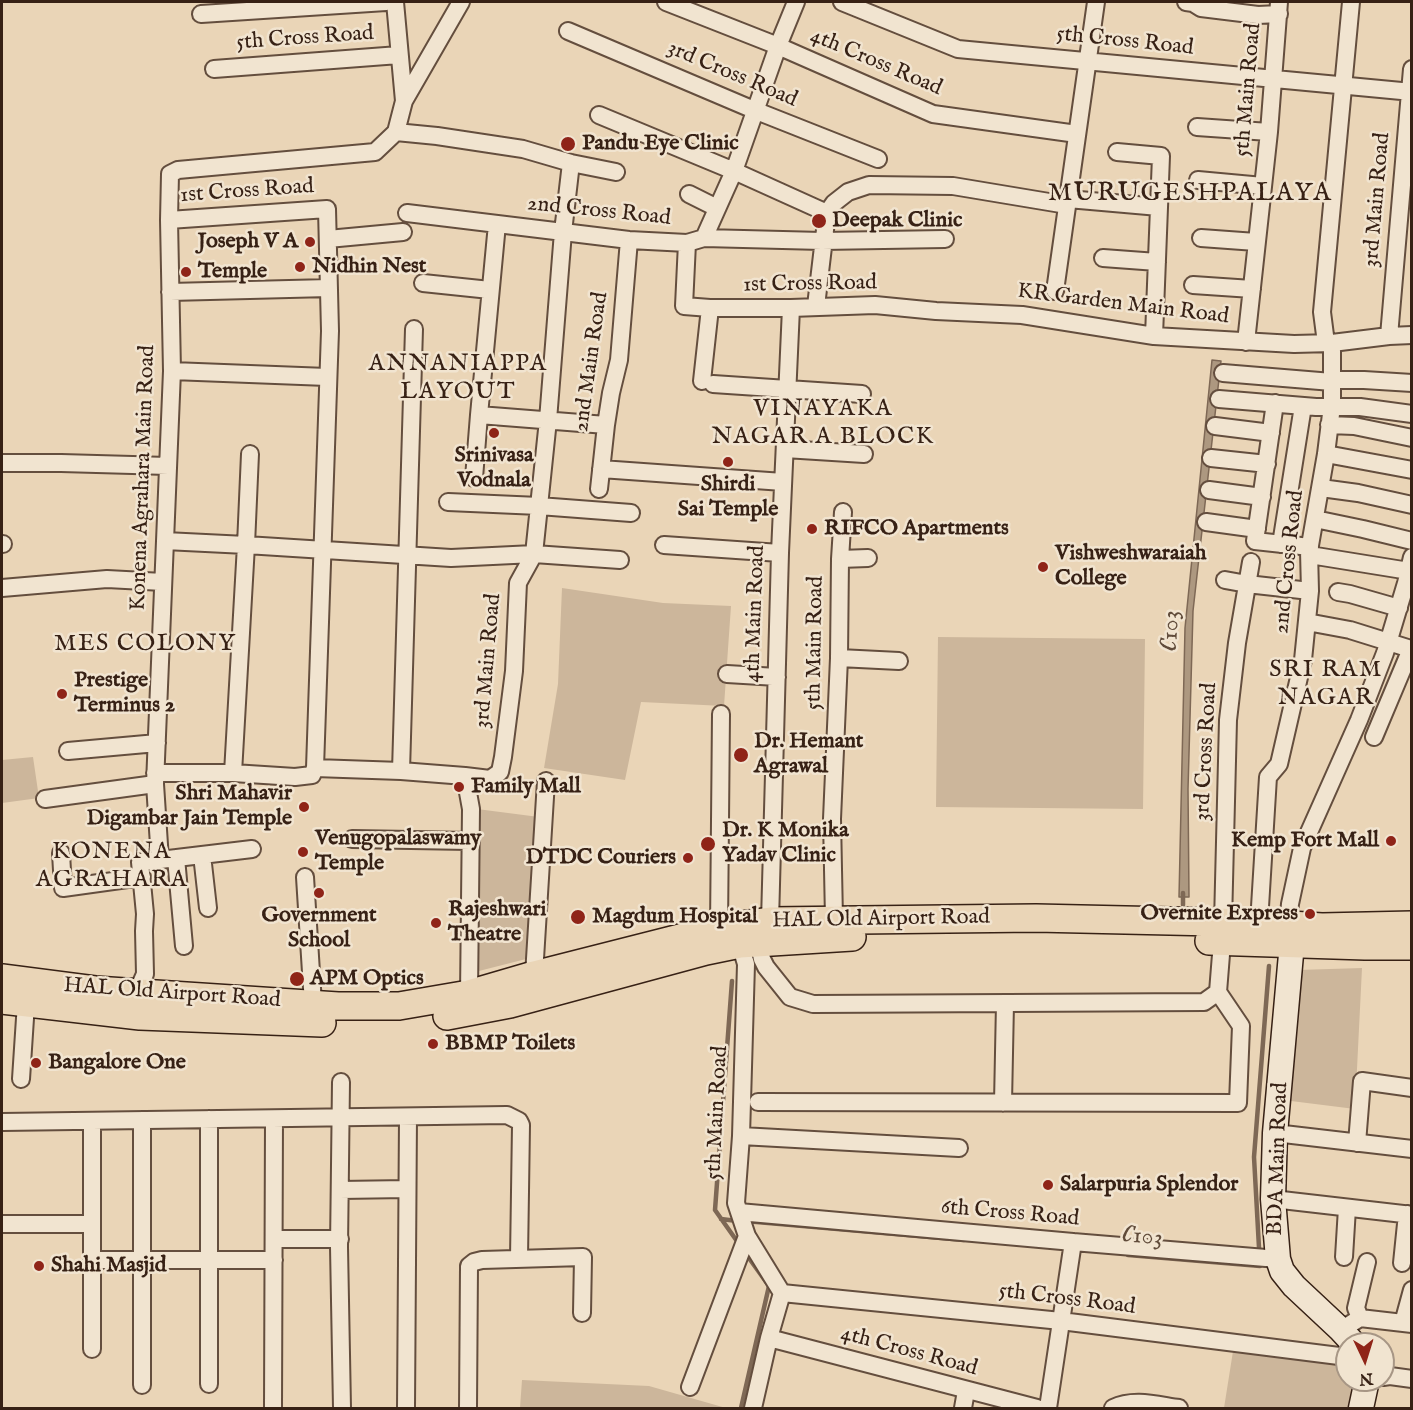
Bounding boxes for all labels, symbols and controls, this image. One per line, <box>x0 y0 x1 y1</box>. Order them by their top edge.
street label: 5th Cross Road <box>235 21 375 57</box>
street label: 5th Cross Road <box>1055 22 1195 62</box>
street label: 5th Main Road <box>1230 22 1268 158</box>
street label: 4th Cross Road <box>806 23 946 103</box>
street label: 3rd Cross Road <box>663 36 801 114</box>
place label: Pandu Eye Clinic <box>582 131 739 157</box>
street label: 3rd Main Road <box>1359 132 1397 268</box>
marker: Pandu Eye Clinic <box>559 135 577 153</box>
street label: 1st Cross Road <box>179 174 315 210</box>
district label: MURUGESHPALAYA <box>1048 179 1332 211</box>
street label: 2nd Cross Road <box>526 191 672 233</box>
place label: Deepak Clinic <box>832 208 962 234</box>
marker: Deepak Clinic <box>810 212 828 230</box>
place label: Joseph V A <box>198 229 298 255</box>
marker: Joseph V A <box>303 235 317 249</box>
place label: Nidhin Nest <box>312 254 426 280</box>
place label: Temple <box>198 259 267 285</box>
marker: Nidhin Nest <box>293 260 307 274</box>
marker: Temple <box>179 265 193 279</box>
street label: 1st Cross Road <box>743 271 877 299</box>
street label: KR Garden Main Road <box>1016 279 1230 331</box>
street label: 2nd Main Road <box>569 290 615 434</box>
street label: Konena Agrahara Main Road <box>126 345 162 611</box>
district label: ANNANIAPPA LAYOUT <box>368 351 548 407</box>
district label: VINAYAKA NAGAR A BLOCK <box>712 396 934 452</box>
marker: Srinivasa Vodnala <box>487 426 501 440</box>
place label: Srinivasa Vodnala <box>454 443 534 494</box>
marker: Shirdi Sai Temple <box>721 455 735 469</box>
place label: Shirdi Sai Temple <box>678 472 778 524</box>
street label: 2nd Cross Road <box>1269 489 1311 635</box>
place label: RIFCO Apartments <box>824 516 1009 542</box>
marker: RIFCO Apartments <box>805 522 819 536</box>
place label: Vishweshwaraiah College <box>1055 541 1207 592</box>
street label: 4th Main Road <box>740 545 772 683</box>
marker: Vishweshwaraiah College <box>1036 560 1050 574</box>
street label: 5th Main Road <box>802 576 830 710</box>
street label: 3rd Main Road <box>470 593 508 729</box>
water label: C103 <box>1157 609 1187 653</box>
district label: MES COLONY <box>54 631 236 659</box>
district label: SRI RAM NAGAR <box>1269 657 1383 713</box>
place label: Prestige Terminus 2 <box>74 668 175 720</box>
street label: 3rd Cross Road <box>1190 682 1224 822</box>
marker: Prestige Terminus 2 <box>55 687 69 701</box>
place label: Dr. Hemant Agrawal <box>754 729 863 780</box>
marker: Dr. Hemant Agrawal <box>732 746 750 764</box>
place label: Family Mall <box>471 774 581 800</box>
marker: Family Mall <box>452 780 466 794</box>
place label: Shri Mahavir Digambar Jain Temple <box>87 781 292 832</box>
marker: Shri Mahavir Digambar Jain Temple <box>297 800 311 814</box>
place label: Dr. K Monika Yadav Clinic <box>722 818 849 870</box>
place label: Venugopalaswamy Temple <box>315 826 481 878</box>
place label: Kemp Fort Mall <box>1231 828 1379 854</box>
marker: Kemp Fort Mall <box>1384 834 1398 848</box>
marker: Dr. K Monika Yadav Clinic <box>699 835 717 853</box>
district label: KONENA AGRAHARA <box>36 839 188 895</box>
marker: Venugopalaswamy Temple <box>296 845 310 859</box>
place label: DTDC Couriers <box>525 845 676 871</box>
marker: DTDC Couriers <box>681 851 695 865</box>
marker: Government School <box>312 886 326 900</box>
place label: Rajeshwari Theatre <box>448 897 546 948</box>
place label: Overnite Express <box>1140 901 1298 927</box>
place label: Government School <box>262 903 376 954</box>
place label: Magdum Hospital <box>592 904 758 930</box>
street label: HAL Old Airport Road <box>772 905 990 935</box>
marker: Overnite Express <box>1303 907 1317 921</box>
marker: Magdum Hospital <box>569 908 587 926</box>
marker: Rajeshwari Theatre <box>429 916 443 930</box>
place label: APM Optics <box>310 966 424 992</box>
marker: APM Optics <box>288 970 306 988</box>
street label: HAL Old Airport Road <box>63 973 281 1015</box>
place label: BBMP Toilets <box>445 1031 575 1057</box>
marker: BBMP Toilets <box>426 1037 440 1051</box>
street label: 5th Main Road <box>701 1045 735 1181</box>
place label: Bangalore One <box>48 1050 186 1076</box>
marker: Bangalore One <box>29 1056 43 1070</box>
street label: BDA Main Road <box>1263 1082 1295 1236</box>
place label: Salarpuria Splendor <box>1060 1172 1238 1198</box>
marker: Salarpuria Splendor <box>1041 1178 1055 1192</box>
street label: 6th Cross Road <box>940 1195 1080 1233</box>
water label: C103 <box>1120 1222 1164 1254</box>
place label: Shahi Masjid <box>51 1253 167 1279</box>
marker: Shahi Masjid <box>32 1259 46 1273</box>
street label: 5th Cross Road <box>997 1279 1137 1321</box>
street label: 4th Cross Road <box>838 1321 980 1383</box>
north arrow <box>1335 1332 1395 1392</box>
text: N <box>1359 1368 1374 1388</box>

